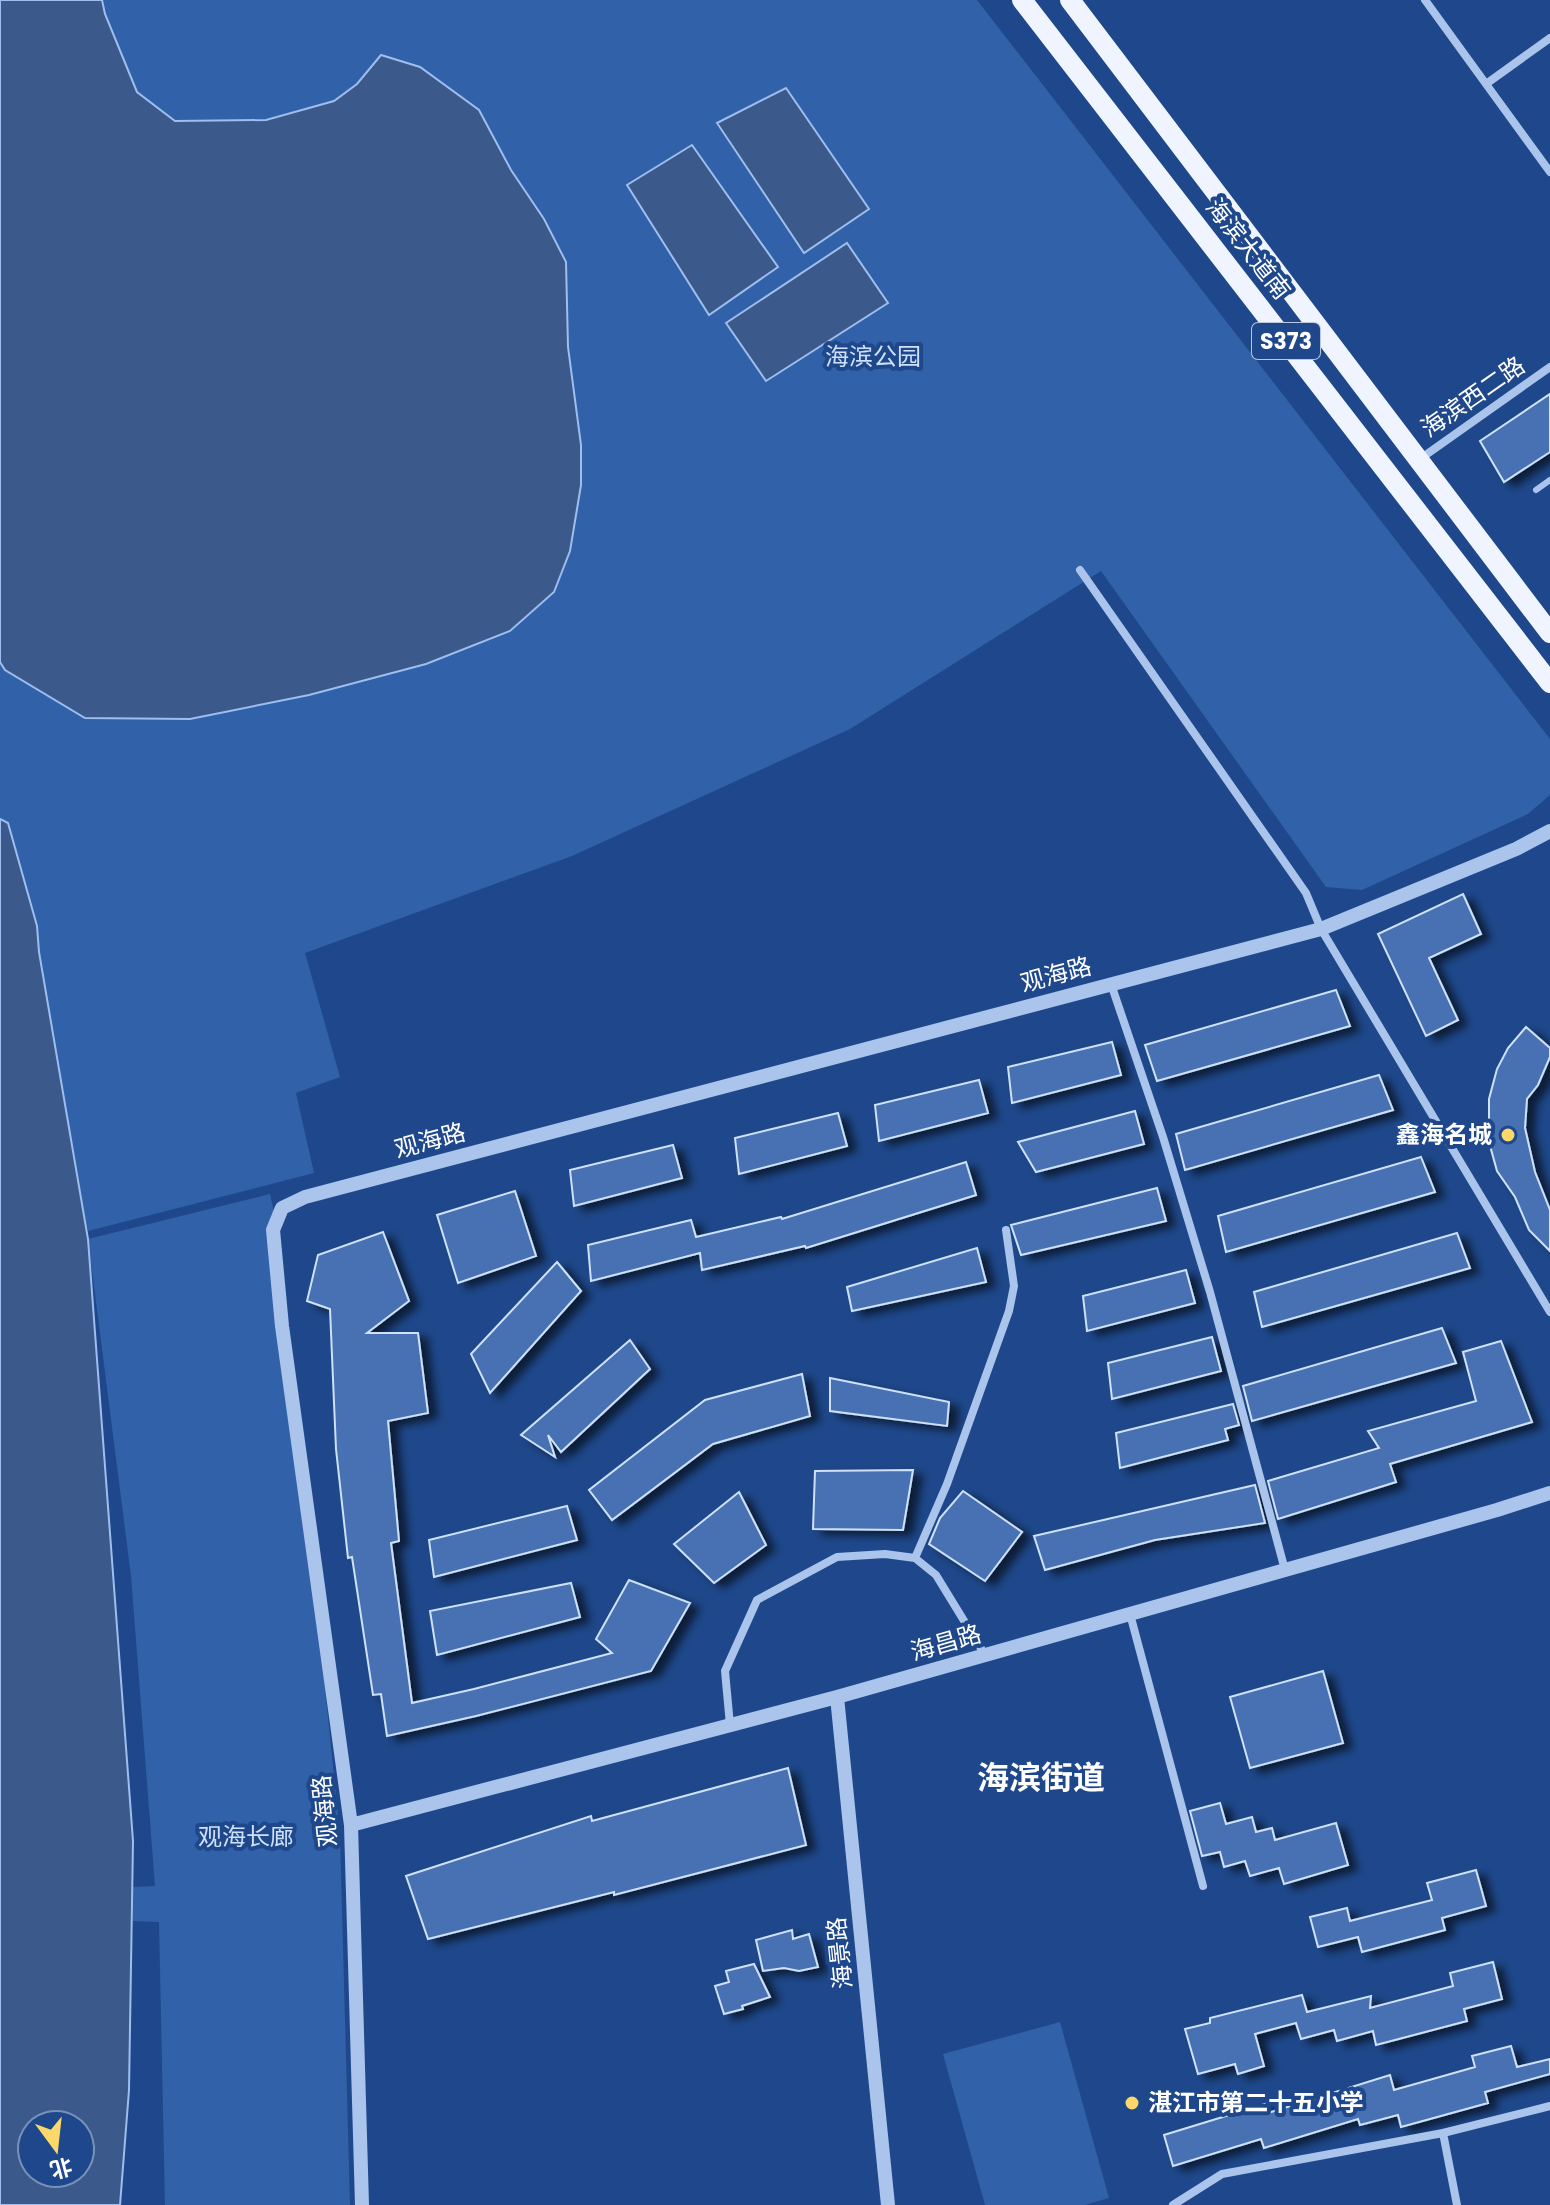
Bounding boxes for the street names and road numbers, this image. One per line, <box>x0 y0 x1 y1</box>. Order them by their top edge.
street label: 海滨大道南 <box>1198 191 1298 306</box>
road number: S373 <box>1252 323 1320 359</box>
street label: 海滨西二路 <box>1414 349 1531 445</box>
street label: 观海路 <box>1017 949 1095 1000</box>
street label: 观海路 <box>391 1115 469 1166</box>
street label: 海昌路 <box>907 1617 985 1668</box>
street label: 观海路 <box>304 1774 345 1849</box>
street label: 海景路 <box>819 1916 860 1991</box>

